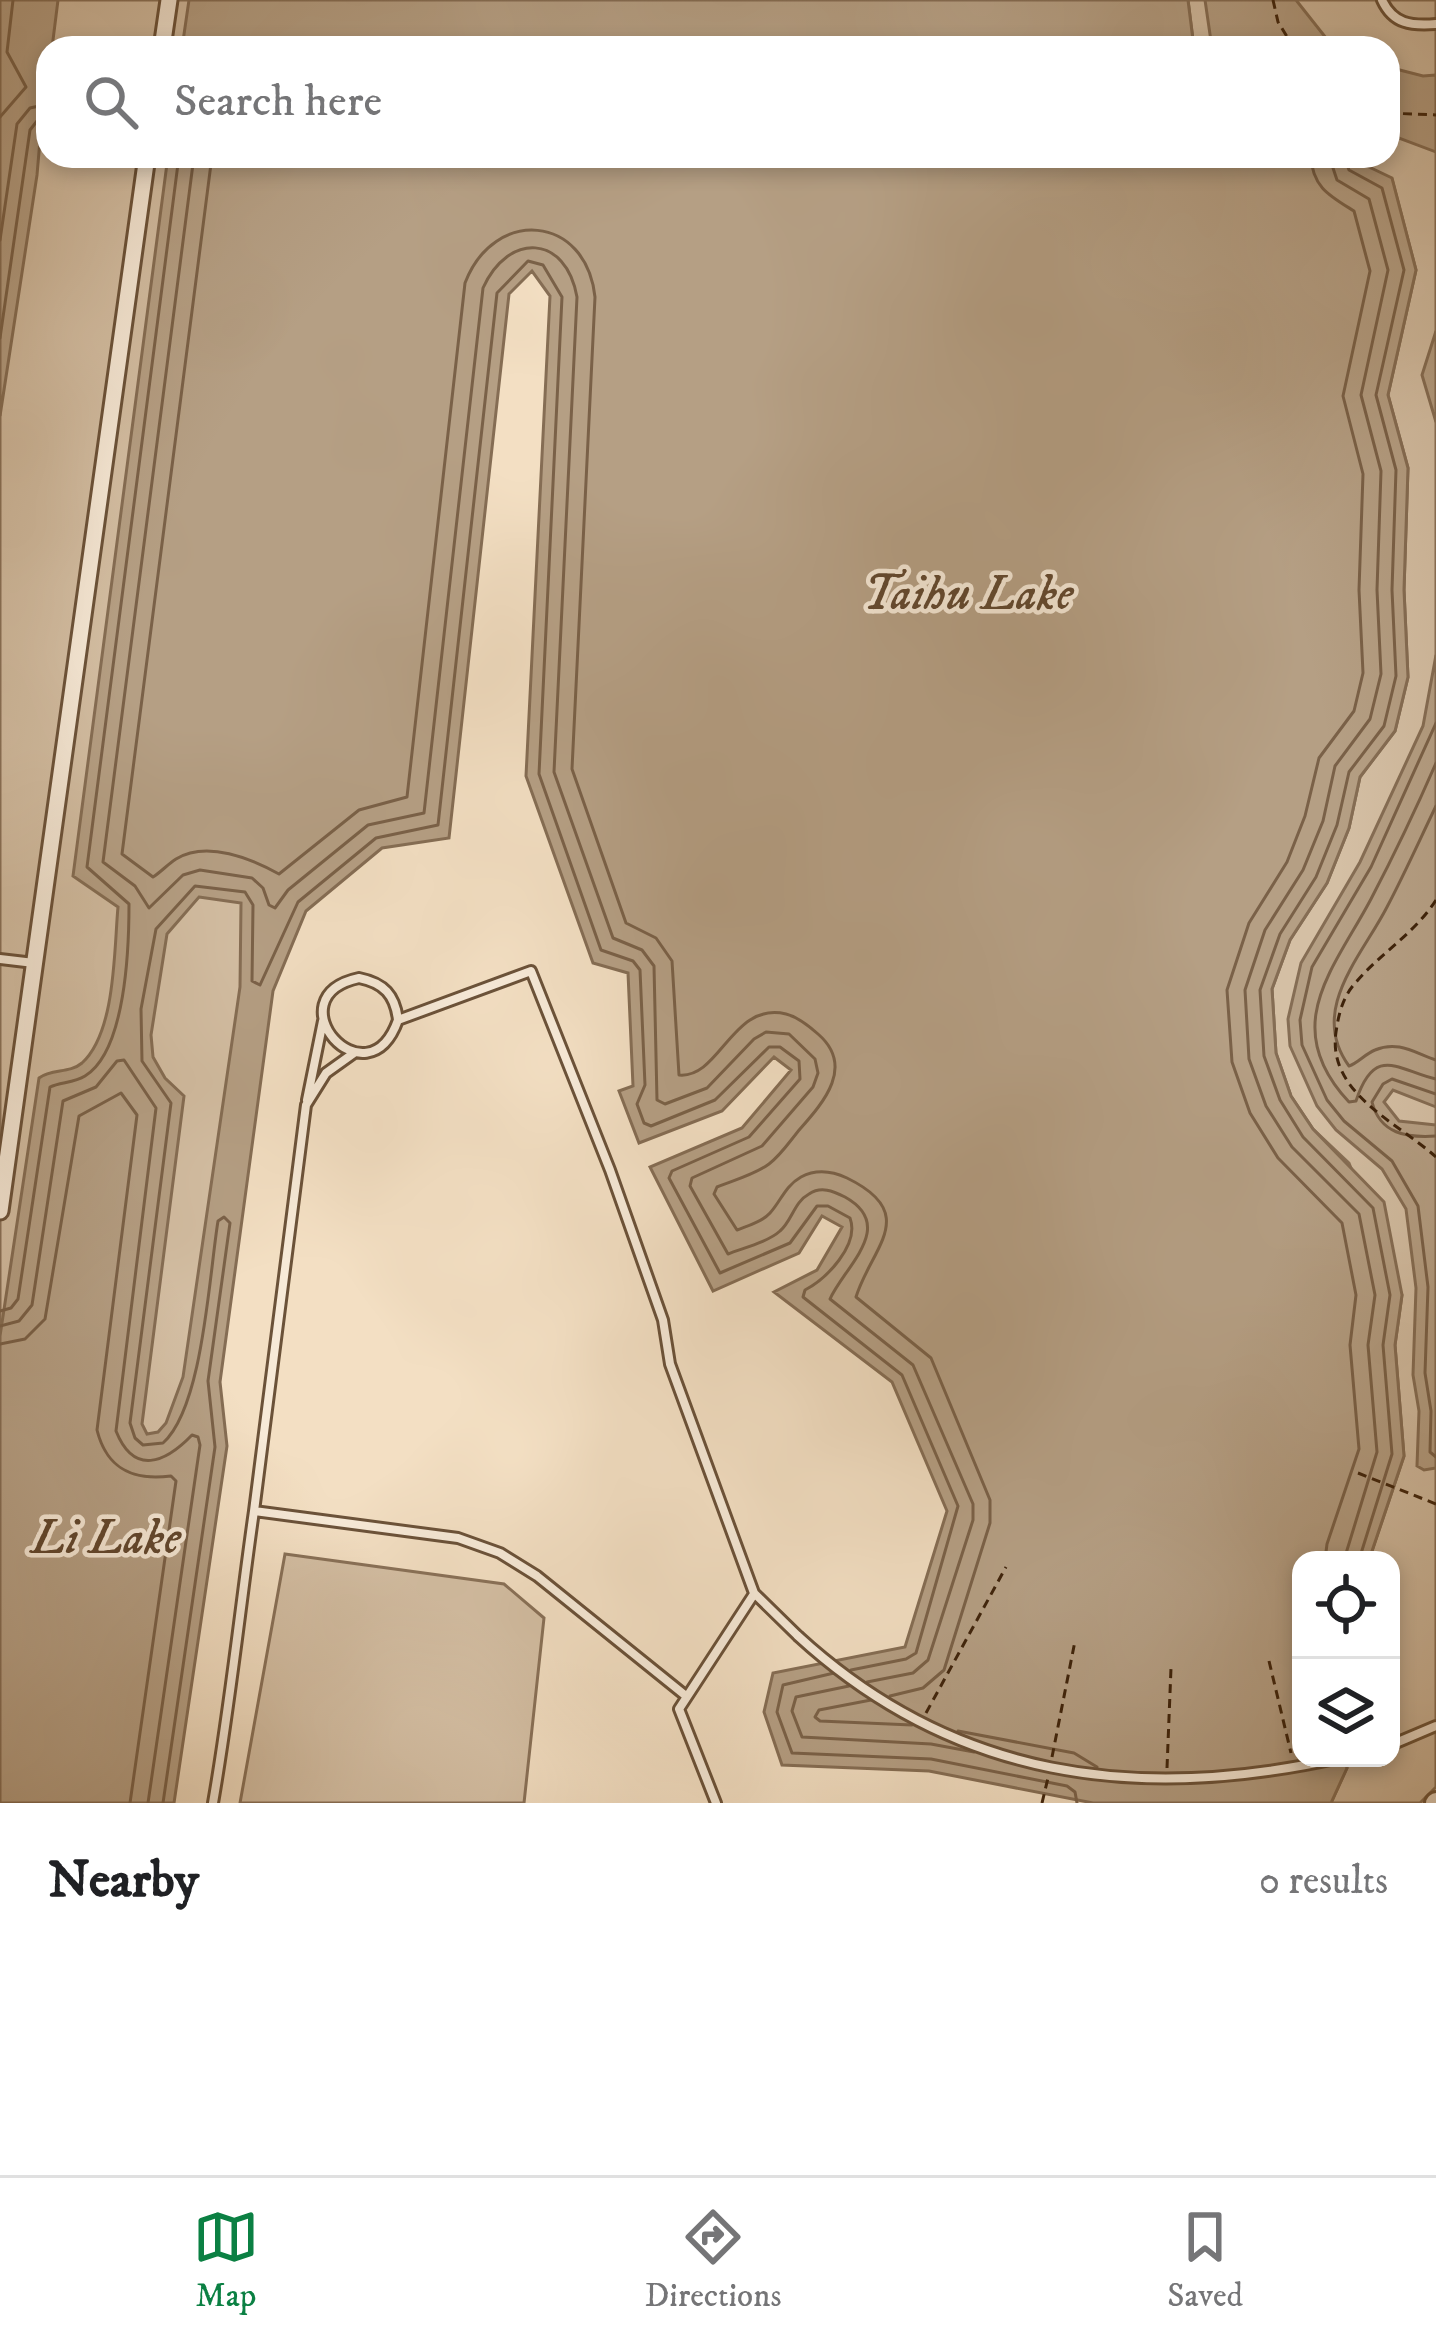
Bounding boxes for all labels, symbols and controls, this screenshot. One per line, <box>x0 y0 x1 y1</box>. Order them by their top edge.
search box <box>36 36 1400 168</box>
icon: search <box>78 69 144 135</box>
text: Search here <box>174 74 382 130</box>
water label: Taihu Lake <box>863 565 1075 625</box>
water label: Li Lake <box>28 1509 182 1569</box>
map controls <box>1292 1551 1400 1767</box>
button: locate <box>1292 1551 1400 1659</box>
button: layers <box>1292 1659 1400 1767</box>
text: Nearby <box>48 1849 199 1913</box>
text: 0 results <box>1259 1857 1388 1906</box>
tab: Map <box>193 2204 259 2317</box>
tab: Directions <box>645 2204 781 2317</box>
tab: Saved <box>1167 2204 1243 2317</box>

